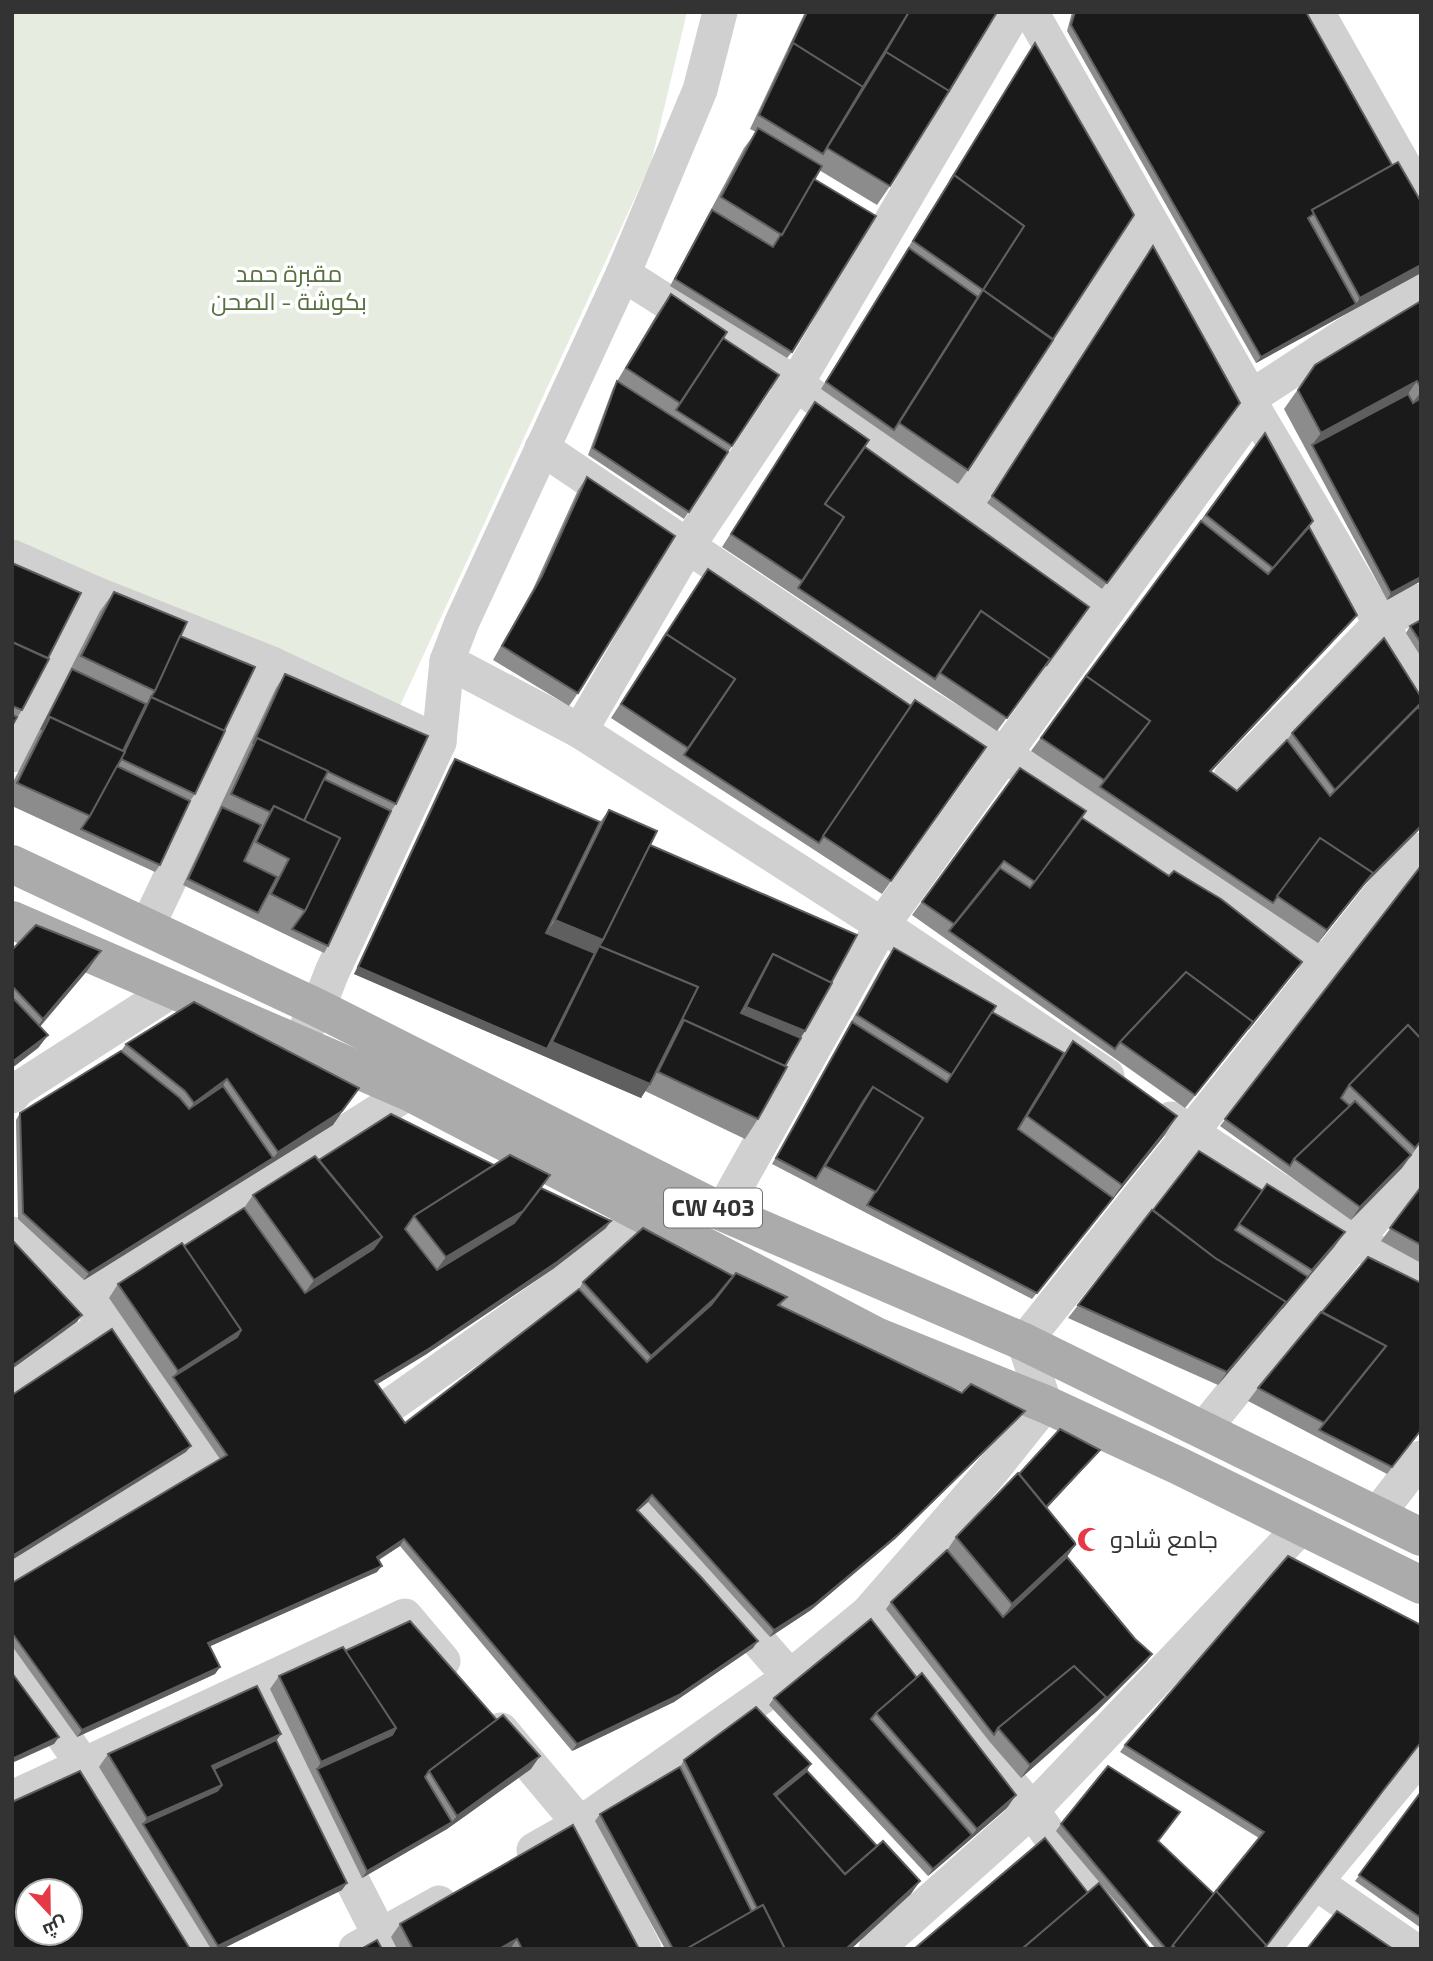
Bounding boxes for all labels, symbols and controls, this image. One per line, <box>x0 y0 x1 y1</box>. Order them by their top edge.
park label: مقبرة حمد بكوشة - الصحن <box>211 258 367 316</box>
road number: CW 403 <box>664 1189 762 1228</box>
place label: جامع شادو <box>1110 1524 1218 1556</box>
mosque icon: جامع شادو <box>1076 1526 1104 1554</box>
north arrow <box>14 1877 84 1947</box>
text: ش <box>40 1912 71 1943</box>

